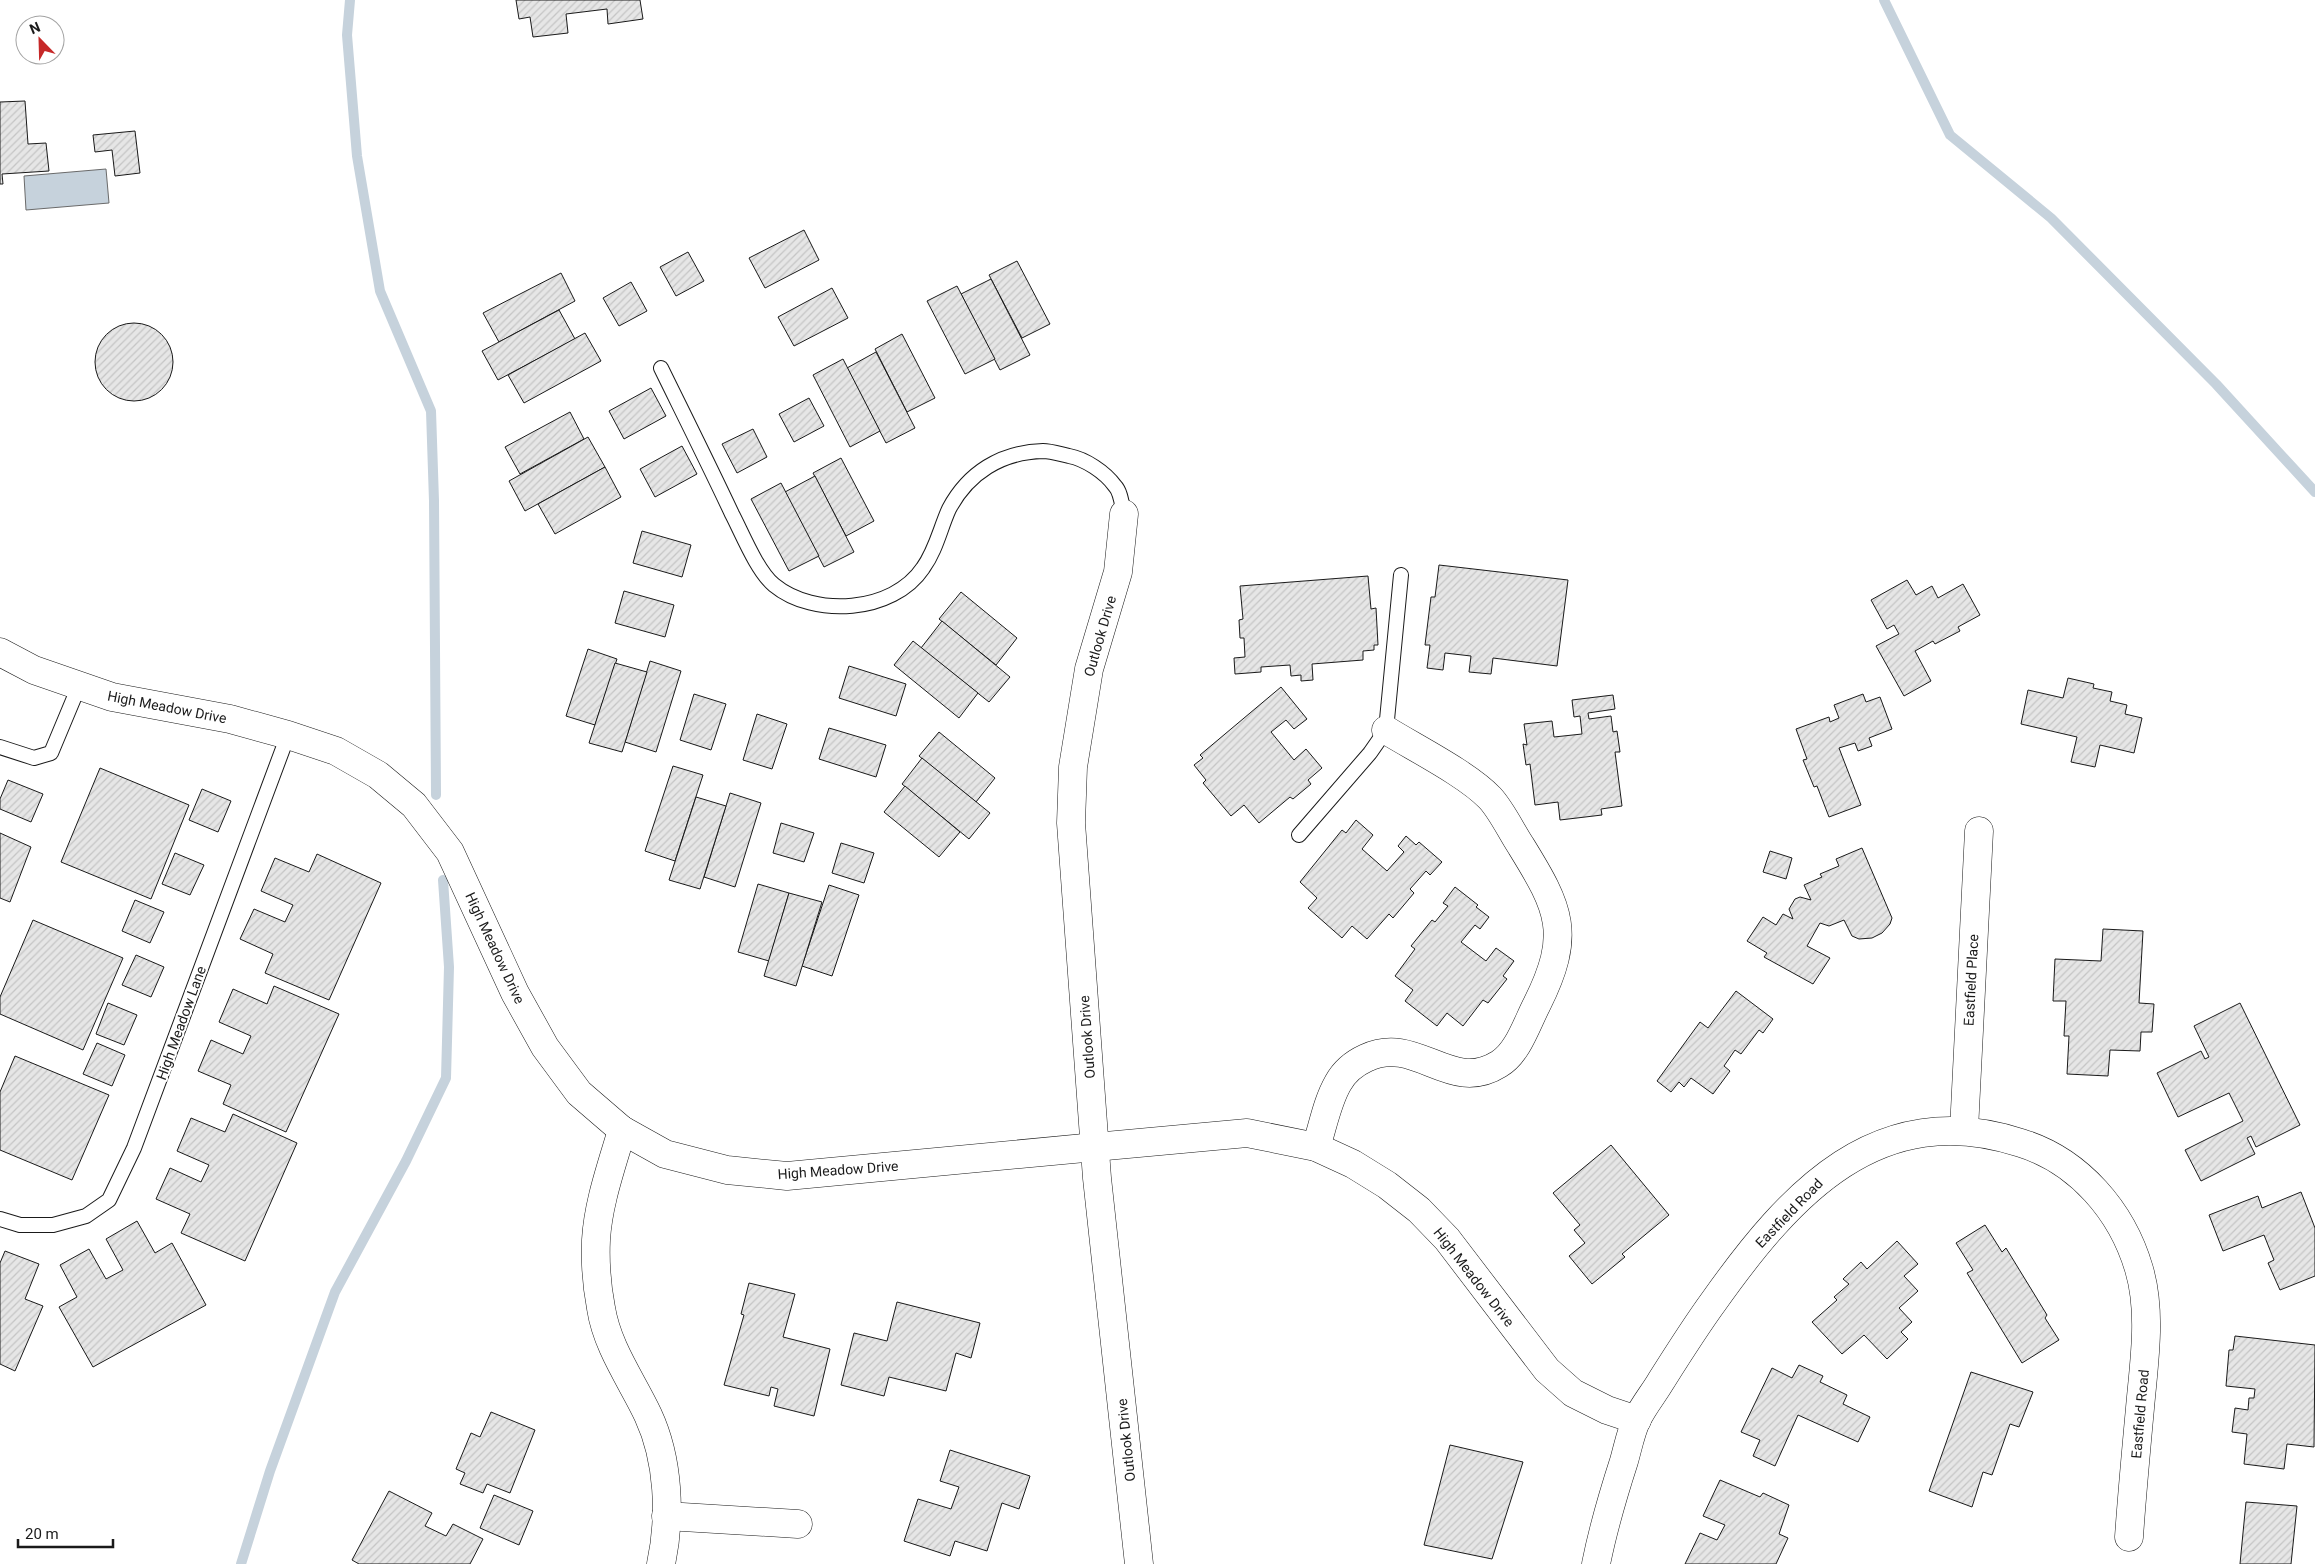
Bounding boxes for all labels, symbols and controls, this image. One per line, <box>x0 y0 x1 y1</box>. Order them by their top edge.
north arrow <box>15 15 65 65</box>
text: N <box>27 19 43 37</box>
street label: Outlook Drive <box>1081 594 1119 678</box>
street label: High Meadow Drive <box>106 688 228 726</box>
street label: High Meadow Drive <box>462 890 528 1006</box>
street label: Eastfield Place <box>1961 934 1981 1026</box>
street label: High Meadow Lane <box>153 964 209 1082</box>
street label: Outlook Drive <box>1076 995 1098 1079</box>
street label: High Meadow Drive <box>777 1158 899 1182</box>
street label: Eastfield Road <box>1752 1175 1826 1251</box>
street label: High Meadow Drive <box>1430 1224 1518 1330</box>
street label: Eastfield Road <box>2128 1369 2152 1459</box>
street label: Outlook Drive <box>1114 1398 1138 1482</box>
scale bar <box>18 1516 112 1548</box>
text: 20 m <box>25 1525 59 1543</box>

